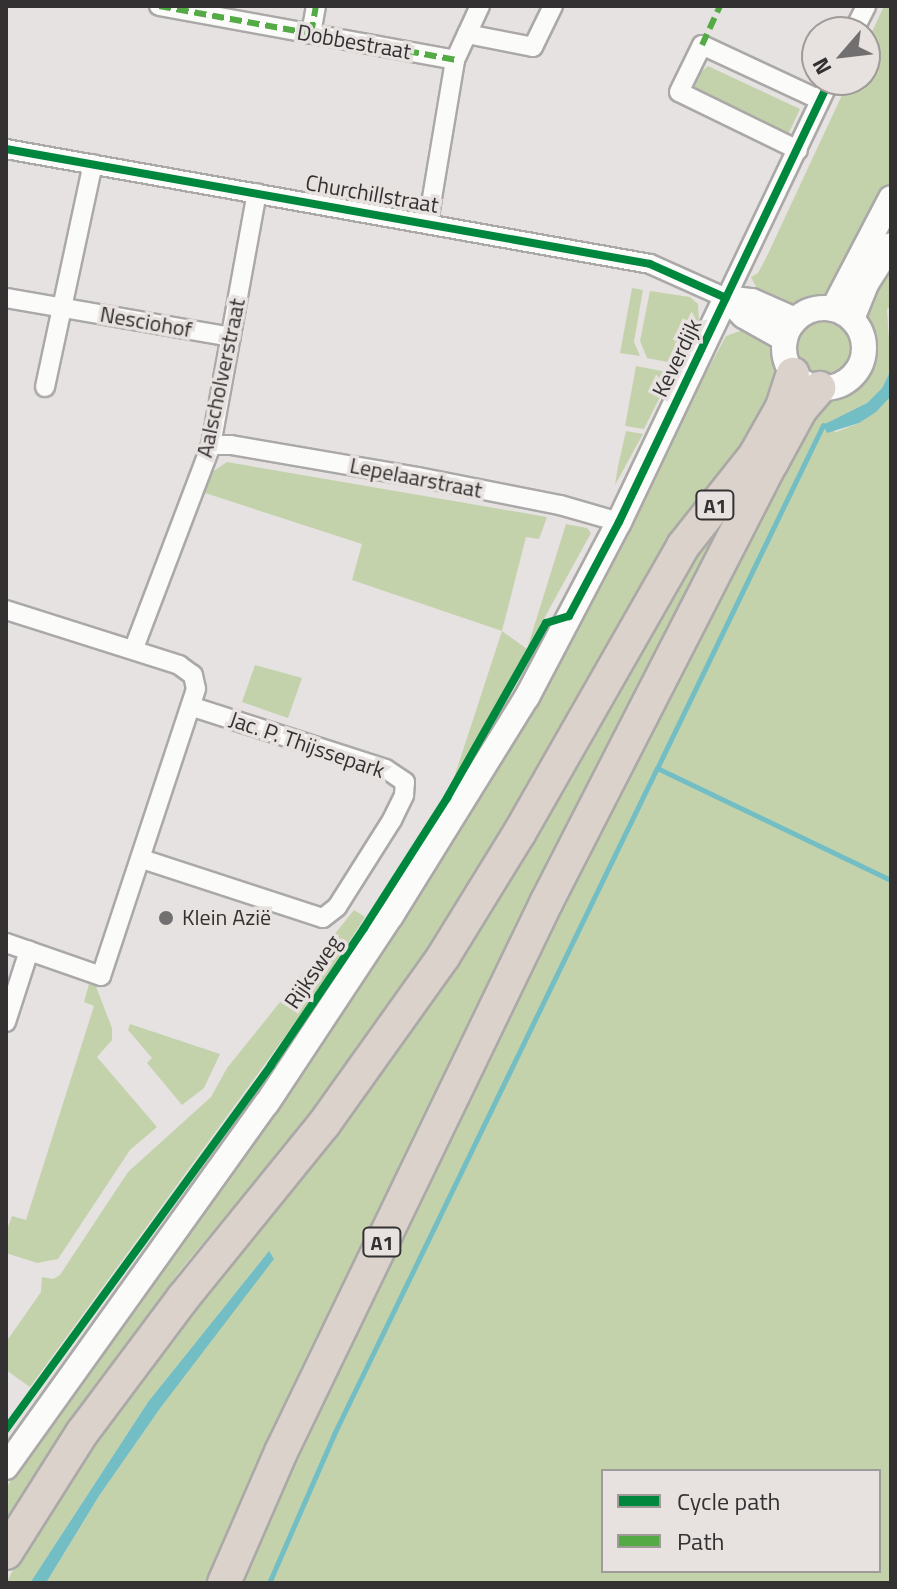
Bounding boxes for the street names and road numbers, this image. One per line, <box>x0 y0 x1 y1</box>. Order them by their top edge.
street label: Dobbestraat <box>295 19 413 65</box>
street label: Churchillstraat <box>303 169 441 219</box>
street label: Aalscholverstraat <box>191 296 251 460</box>
street label: Nesciohof <box>98 301 194 343</box>
street label: Keverdijk <box>647 315 707 401</box>
street label: Lepelaarstraat <box>348 452 484 504</box>
road number: A1 <box>695 489 735 521</box>
street label: Jac. P. Thijssepark <box>226 706 388 784</box>
street label: Rijksweg <box>279 930 347 1014</box>
road number: A1 <box>362 1226 402 1258</box>

